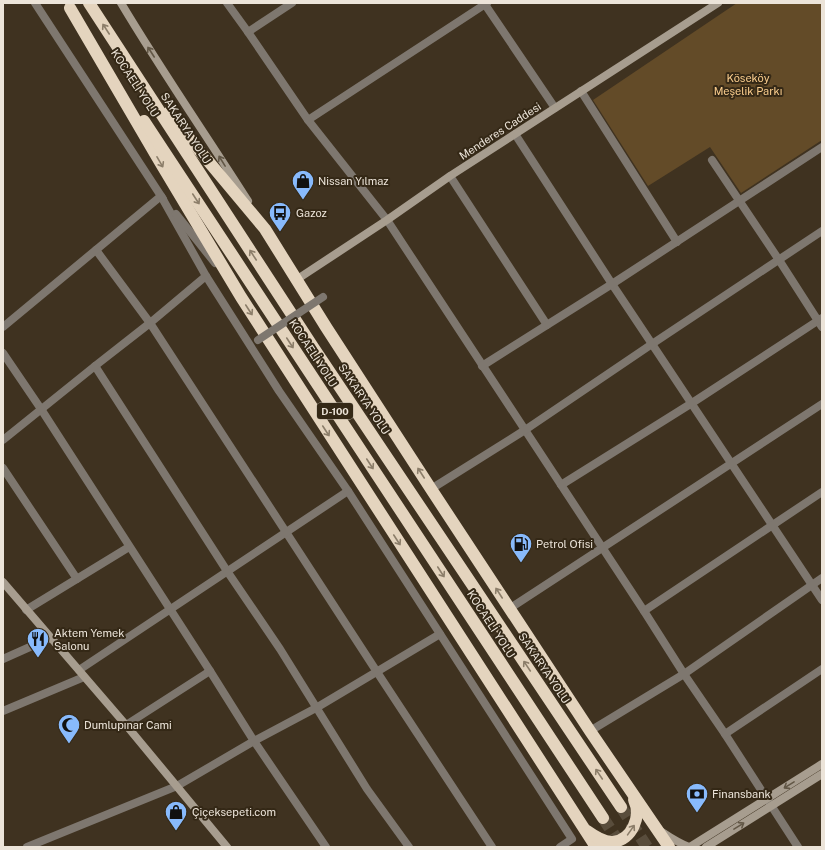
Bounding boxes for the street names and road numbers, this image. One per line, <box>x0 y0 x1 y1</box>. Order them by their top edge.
street label: KOCAELİ YOLU <box>109 46 162 119</box>
street label: SAKARYA YOLU <box>159 90 213 166</box>
street label: Menderes Caddesi <box>457 100 543 162</box>
street label: KOCAELİ YOLU <box>287 316 340 389</box>
street label: SAKARYA YOLU <box>336 362 392 436</box>
road number: D-100 <box>317 403 353 419</box>
street label: KOCAELİ YOLU <box>465 587 518 660</box>
street label: SAKARYA YOLU <box>516 631 572 705</box>

